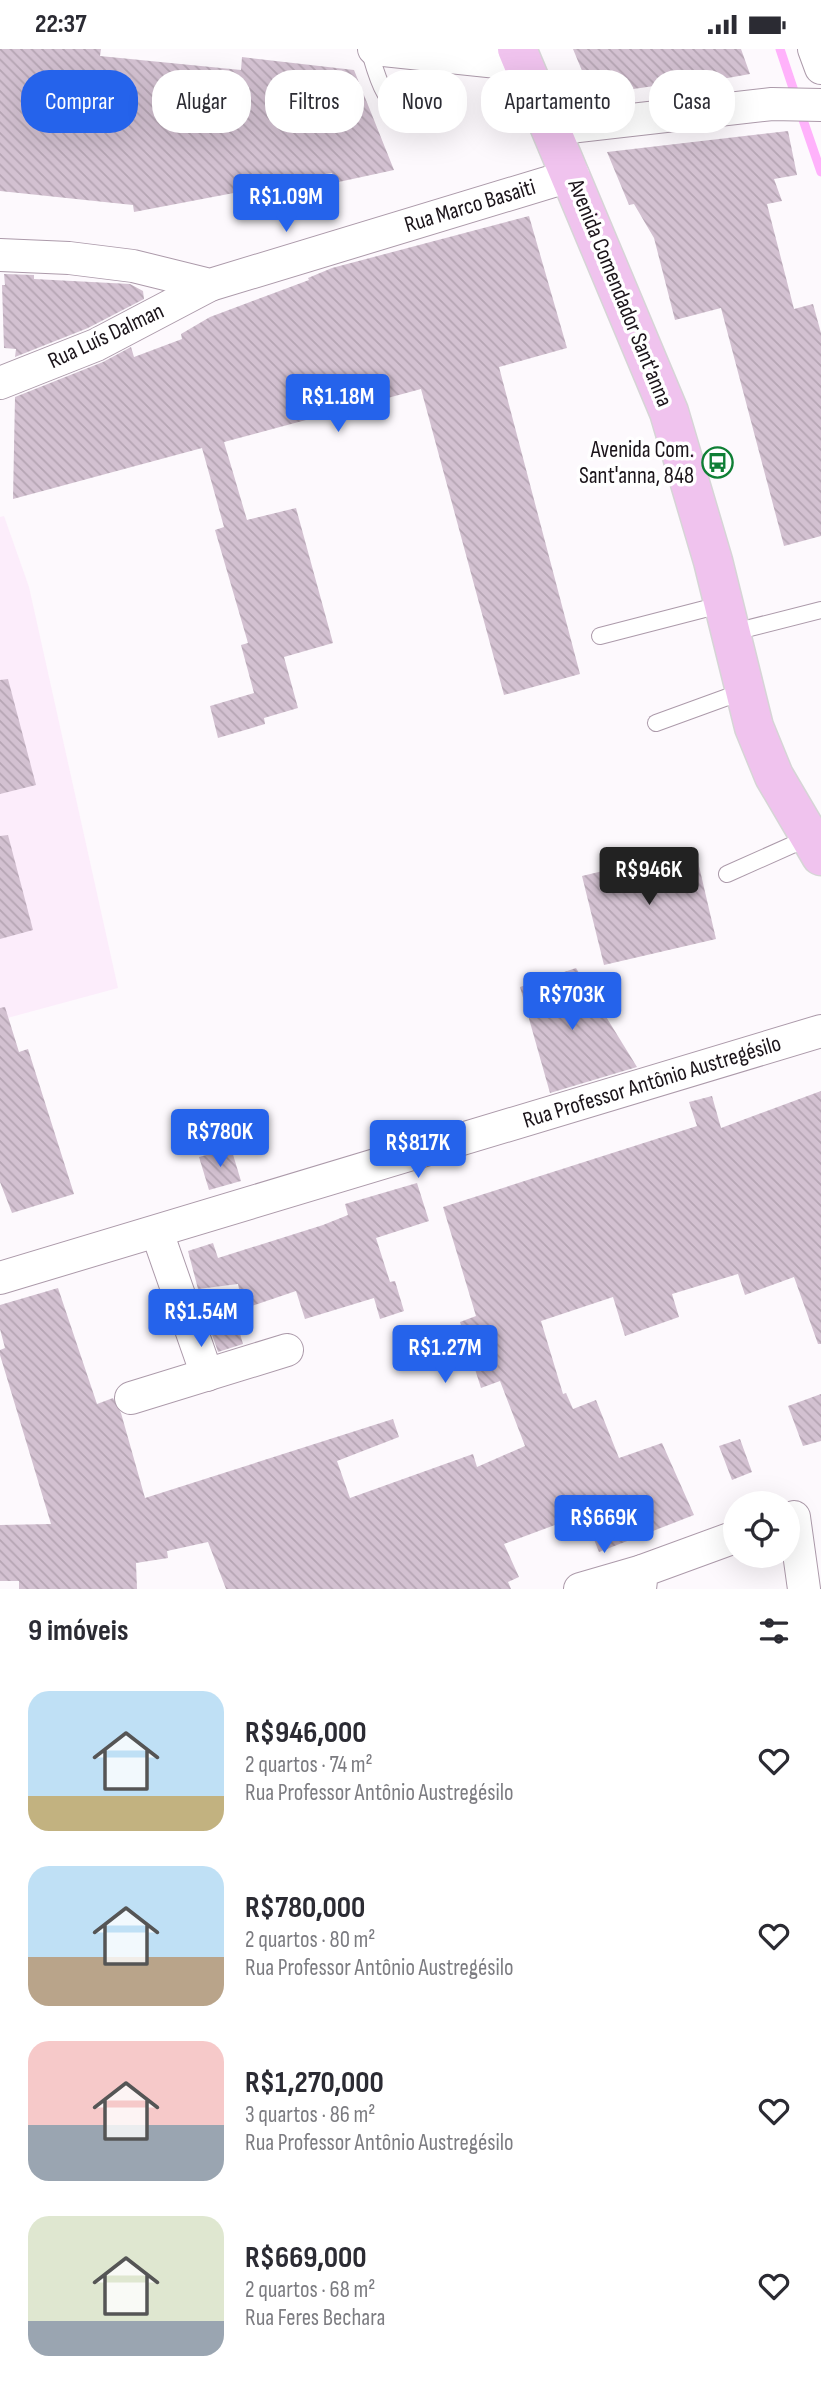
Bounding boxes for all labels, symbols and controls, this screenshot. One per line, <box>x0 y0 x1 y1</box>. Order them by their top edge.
text: 22:37 <box>35 9 87 40</box>
chip: Comprar <box>21 70 138 133</box>
chip: Alugar <box>152 70 251 133</box>
chip: Filtros <box>265 70 364 133</box>
chip: Novo <box>378 70 467 133</box>
chip: Apartamento <box>481 70 635 133</box>
chip: Casa <box>649 70 735 133</box>
street label: Rua Marco Basaiti <box>401 173 539 239</box>
pin: R$1.09M <box>221 174 351 234</box>
street label: Avenida Comendador Sant'anna <box>561 174 678 411</box>
text: R$1.09M <box>249 183 323 211</box>
street label: Rua Luís Dalman <box>44 297 168 375</box>
pin: R$1.18M <box>273 375 403 434</box>
text: R$1.18M <box>302 383 374 411</box>
place label: Avenida Com. Sant'anna, 848 <box>579 436 694 490</box>
bus stop icon: Avenida Com. Sant'anna, 848 <box>700 446 734 480</box>
pin: R$946K <box>592 847 706 907</box>
text: R$946K <box>616 856 682 884</box>
pin: R$703K <box>515 972 629 1032</box>
text: R$703K <box>539 981 605 1009</box>
street label: Rua Professor Antônio Austregésilo <box>520 1029 784 1135</box>
pin: R$780K <box>163 1109 277 1169</box>
text: R$780K <box>187 1118 253 1146</box>
pin: R$817K <box>361 1121 475 1180</box>
text: R$817K <box>386 1129 450 1157</box>
pin: R$1.54M <box>136 1289 266 1349</box>
text: R$1.54M <box>164 1298 238 1326</box>
pin: R$1.27M <box>380 1325 510 1385</box>
text: R$1.27M <box>409 1334 482 1362</box>
map controls <box>723 1491 800 1568</box>
button: locate <box>723 1491 800 1568</box>
pin: R$669K <box>547 1495 661 1555</box>
text: R$669K <box>571 1504 637 1532</box>
icon: filters <box>755 1612 793 1650</box>
text: 9 imóveis <box>28 1613 128 1649</box>
text: R$946,000 <box>245 1715 367 1751</box>
icon: home <box>84 1719 168 1803</box>
icon: heart <box>755 1742 793 1780</box>
text: 2 quartos · 74 m² <box>245 1751 373 1779</box>
text: Rua Professor Antônio Austregésilo <box>245 1779 514 1807</box>
text: R$780,000 <box>245 1890 365 1926</box>
icon: home <box>84 1894 168 1978</box>
icon: heart <box>755 1917 793 1955</box>
text: 2 quartos · 80 m² <box>245 1926 375 1954</box>
text: Rua Professor Antônio Austregésilo <box>245 1954 514 1982</box>
text: R$1,270,000 <box>245 2065 384 2101</box>
icon: home <box>84 2069 168 2153</box>
icon: heart <box>755 2092 793 2130</box>
text: 3 quartos · 86 m² <box>245 2101 375 2129</box>
text: Rua Professor Antônio Austregésilo <box>245 2129 514 2157</box>
text: R$669,000 <box>245 2240 367 2276</box>
icon: home <box>84 2244 168 2328</box>
icon: heart <box>755 2267 793 2305</box>
text: 2 quartos · 68 m² <box>245 2276 375 2304</box>
text: Rua Feres Bechara <box>245 2304 385 2332</box>

